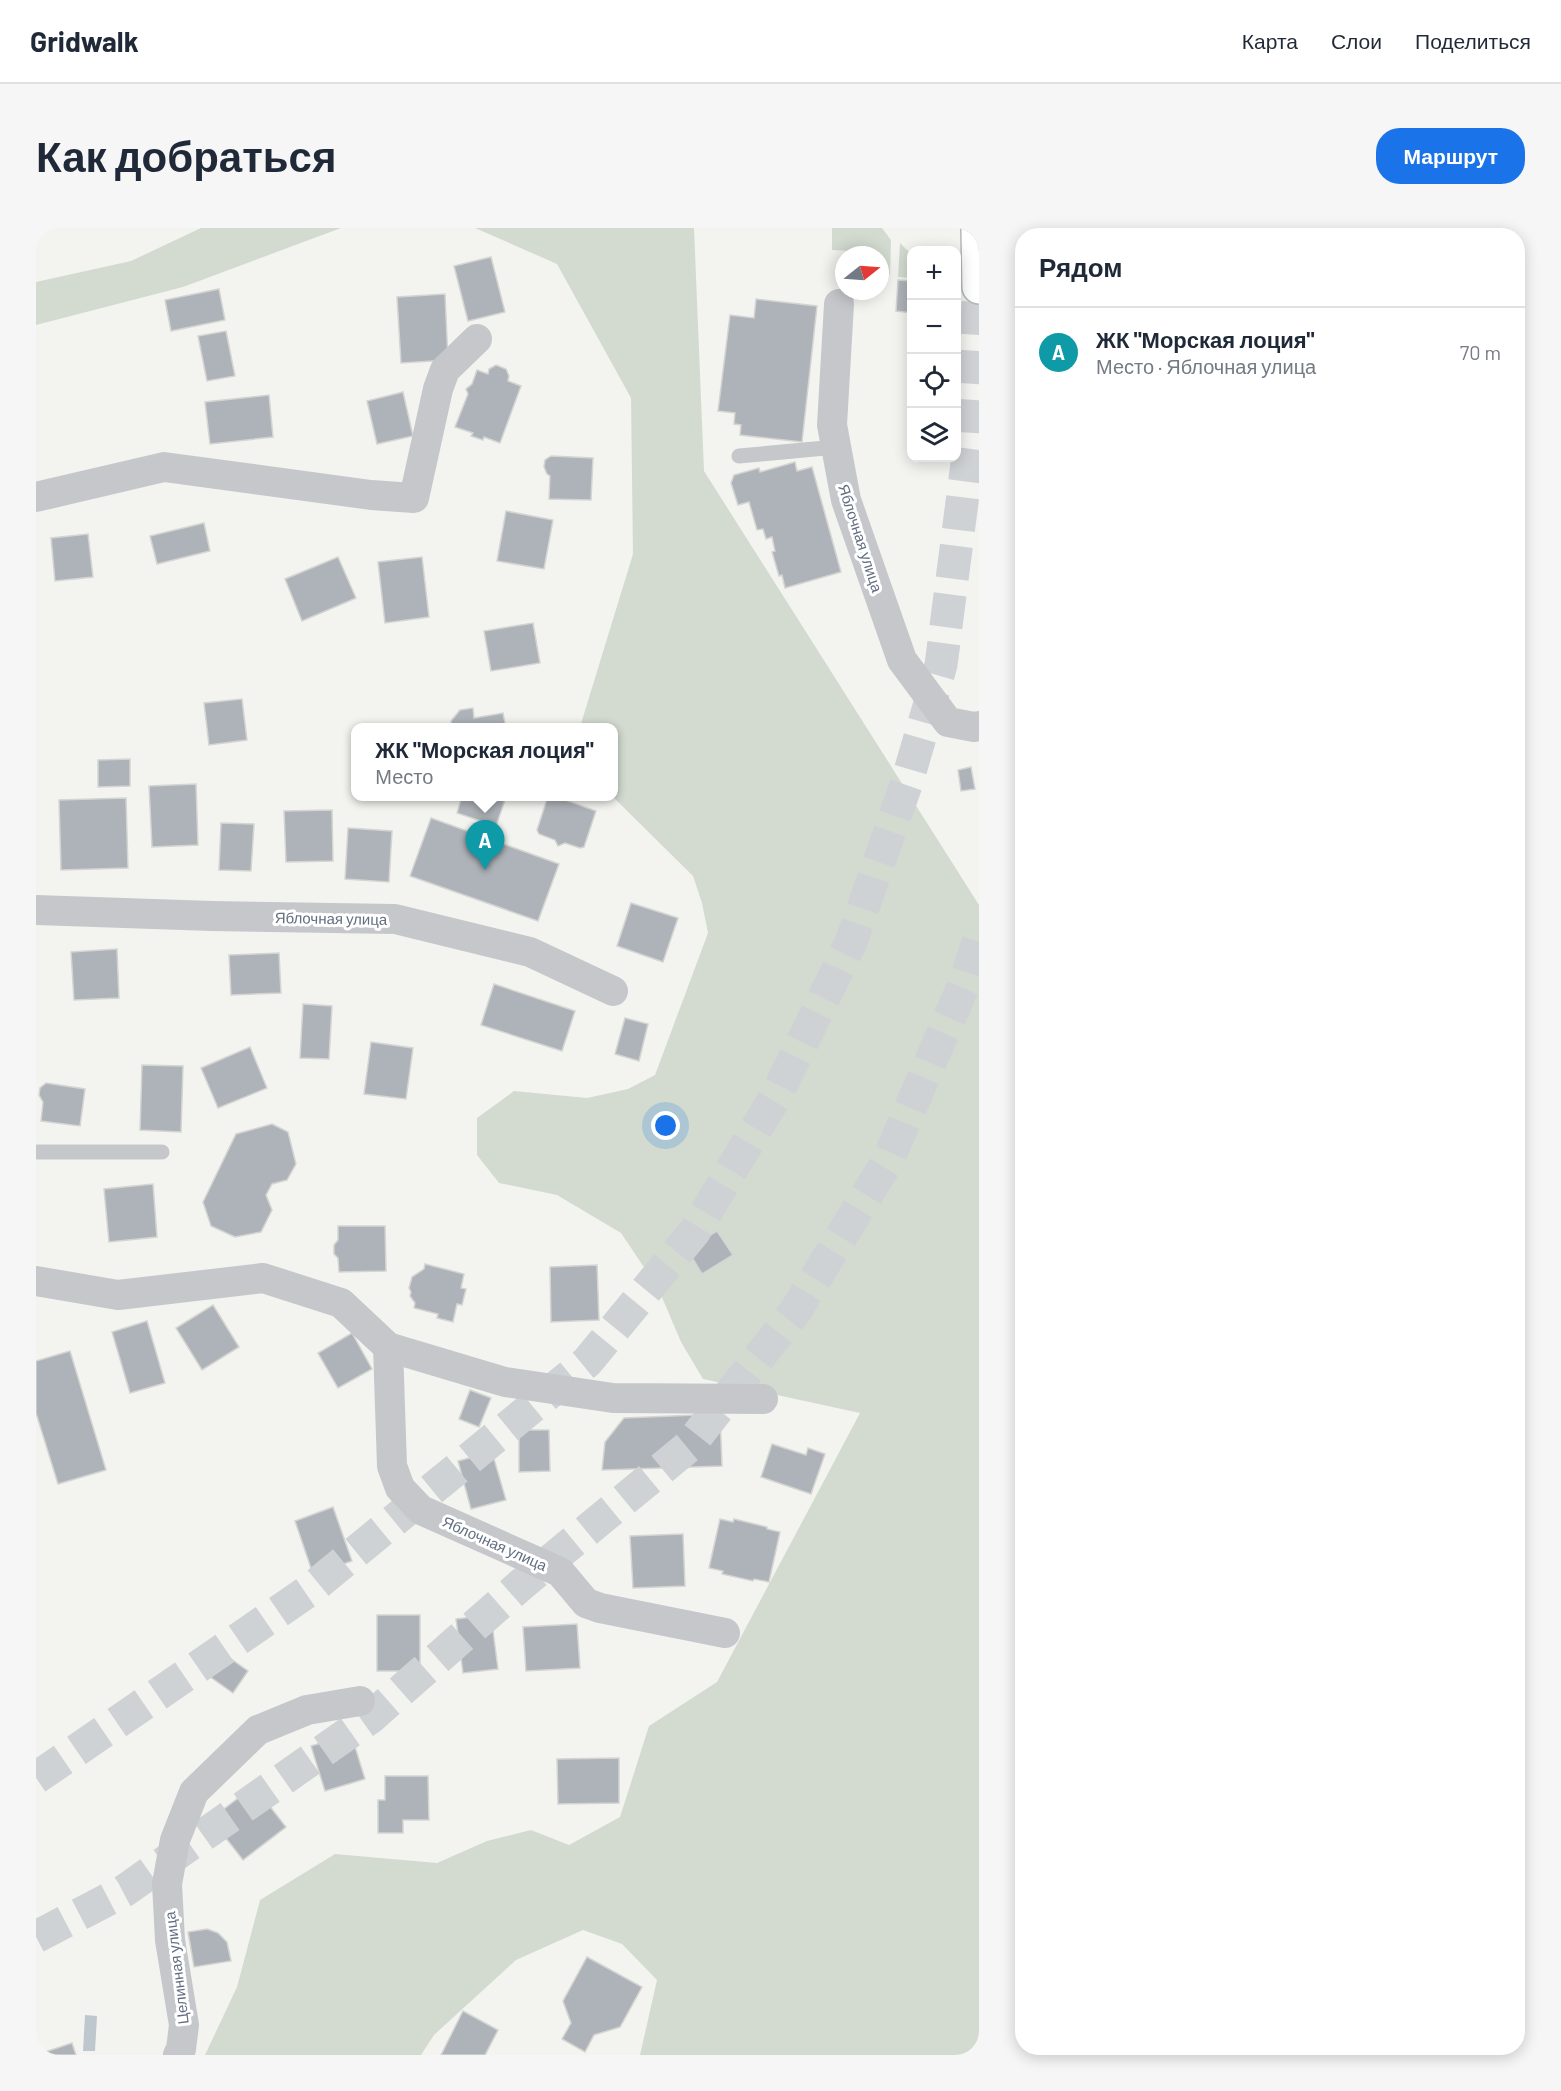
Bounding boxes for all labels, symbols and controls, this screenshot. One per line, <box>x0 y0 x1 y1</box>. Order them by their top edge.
text: Gridwalk <box>30 24 139 58</box>
text: Карта <box>1242 28 1298 53</box>
text: Слои <box>1331 28 1382 53</box>
text: Поделиться <box>1415 28 1531 53</box>
button: Маршрут <box>1376 128 1525 184</box>
text: Как добраться <box>36 130 336 180</box>
north arrow <box>835 246 889 300</box>
map controls <box>907 246 961 462</box>
button: + <box>907 246 961 300</box>
text: Рядом <box>1039 251 1122 282</box>
button: − <box>907 300 961 354</box>
text: ЖК "Морская лоция" <box>1096 326 1314 352</box>
text: A <box>1052 340 1065 364</box>
text: 70 m <box>1460 340 1501 364</box>
button: locate <box>907 354 961 408</box>
text: Место · Яблочная улица <box>1096 354 1316 378</box>
button: layers <box>907 408 961 462</box>
street label: Яблочная улица <box>835 482 887 595</box>
popup <box>351 723 618 801</box>
text: ЖК "Морская лоция" <box>375 736 594 762</box>
text: Место <box>375 764 433 788</box>
pin: A <box>466 820 504 870</box>
street label: Яблочная улица <box>275 908 388 928</box>
your location <box>651 1111 680 1140</box>
street label: Яблочная улица <box>440 1512 551 1574</box>
street label: Целинная улица <box>160 1910 192 2025</box>

